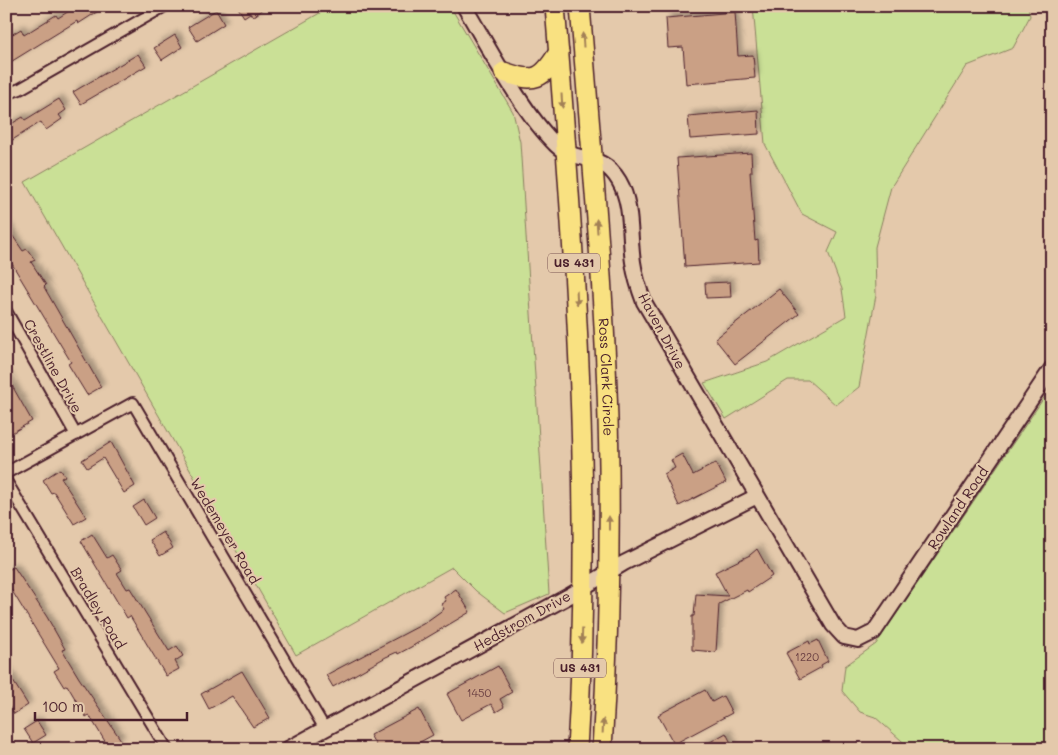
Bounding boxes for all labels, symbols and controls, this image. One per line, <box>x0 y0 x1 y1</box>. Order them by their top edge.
one-way arrow <box>578 31 586 47</box>
one-way arrow <box>559 93 567 109</box>
one-way arrow <box>592 217 600 233</box>
road number: US 431 <box>548 254 600 272</box>
street label: Haven Drive <box>634 289 691 372</box>
one-way arrow <box>573 290 581 306</box>
street label: Crestline Drive <box>20 316 87 416</box>
street label: Ross Clark Circle <box>595 317 618 436</box>
street label: Rowland Road <box>923 462 992 553</box>
street label: Wedemeyer Road <box>186 474 265 587</box>
one-way arrow <box>605 515 613 531</box>
street label: Bradley Road <box>67 563 130 652</box>
street label: Hedstrom Drive <box>470 586 574 655</box>
one-way arrow <box>577 628 585 644</box>
house number: 1220 <box>795 649 819 664</box>
road number: US 431 <box>554 658 606 678</box>
house number: 1450 <box>467 685 491 700</box>
scale bar <box>35 690 188 722</box>
text: 100 m <box>42 696 84 716</box>
one-way arrow <box>600 717 608 733</box>

